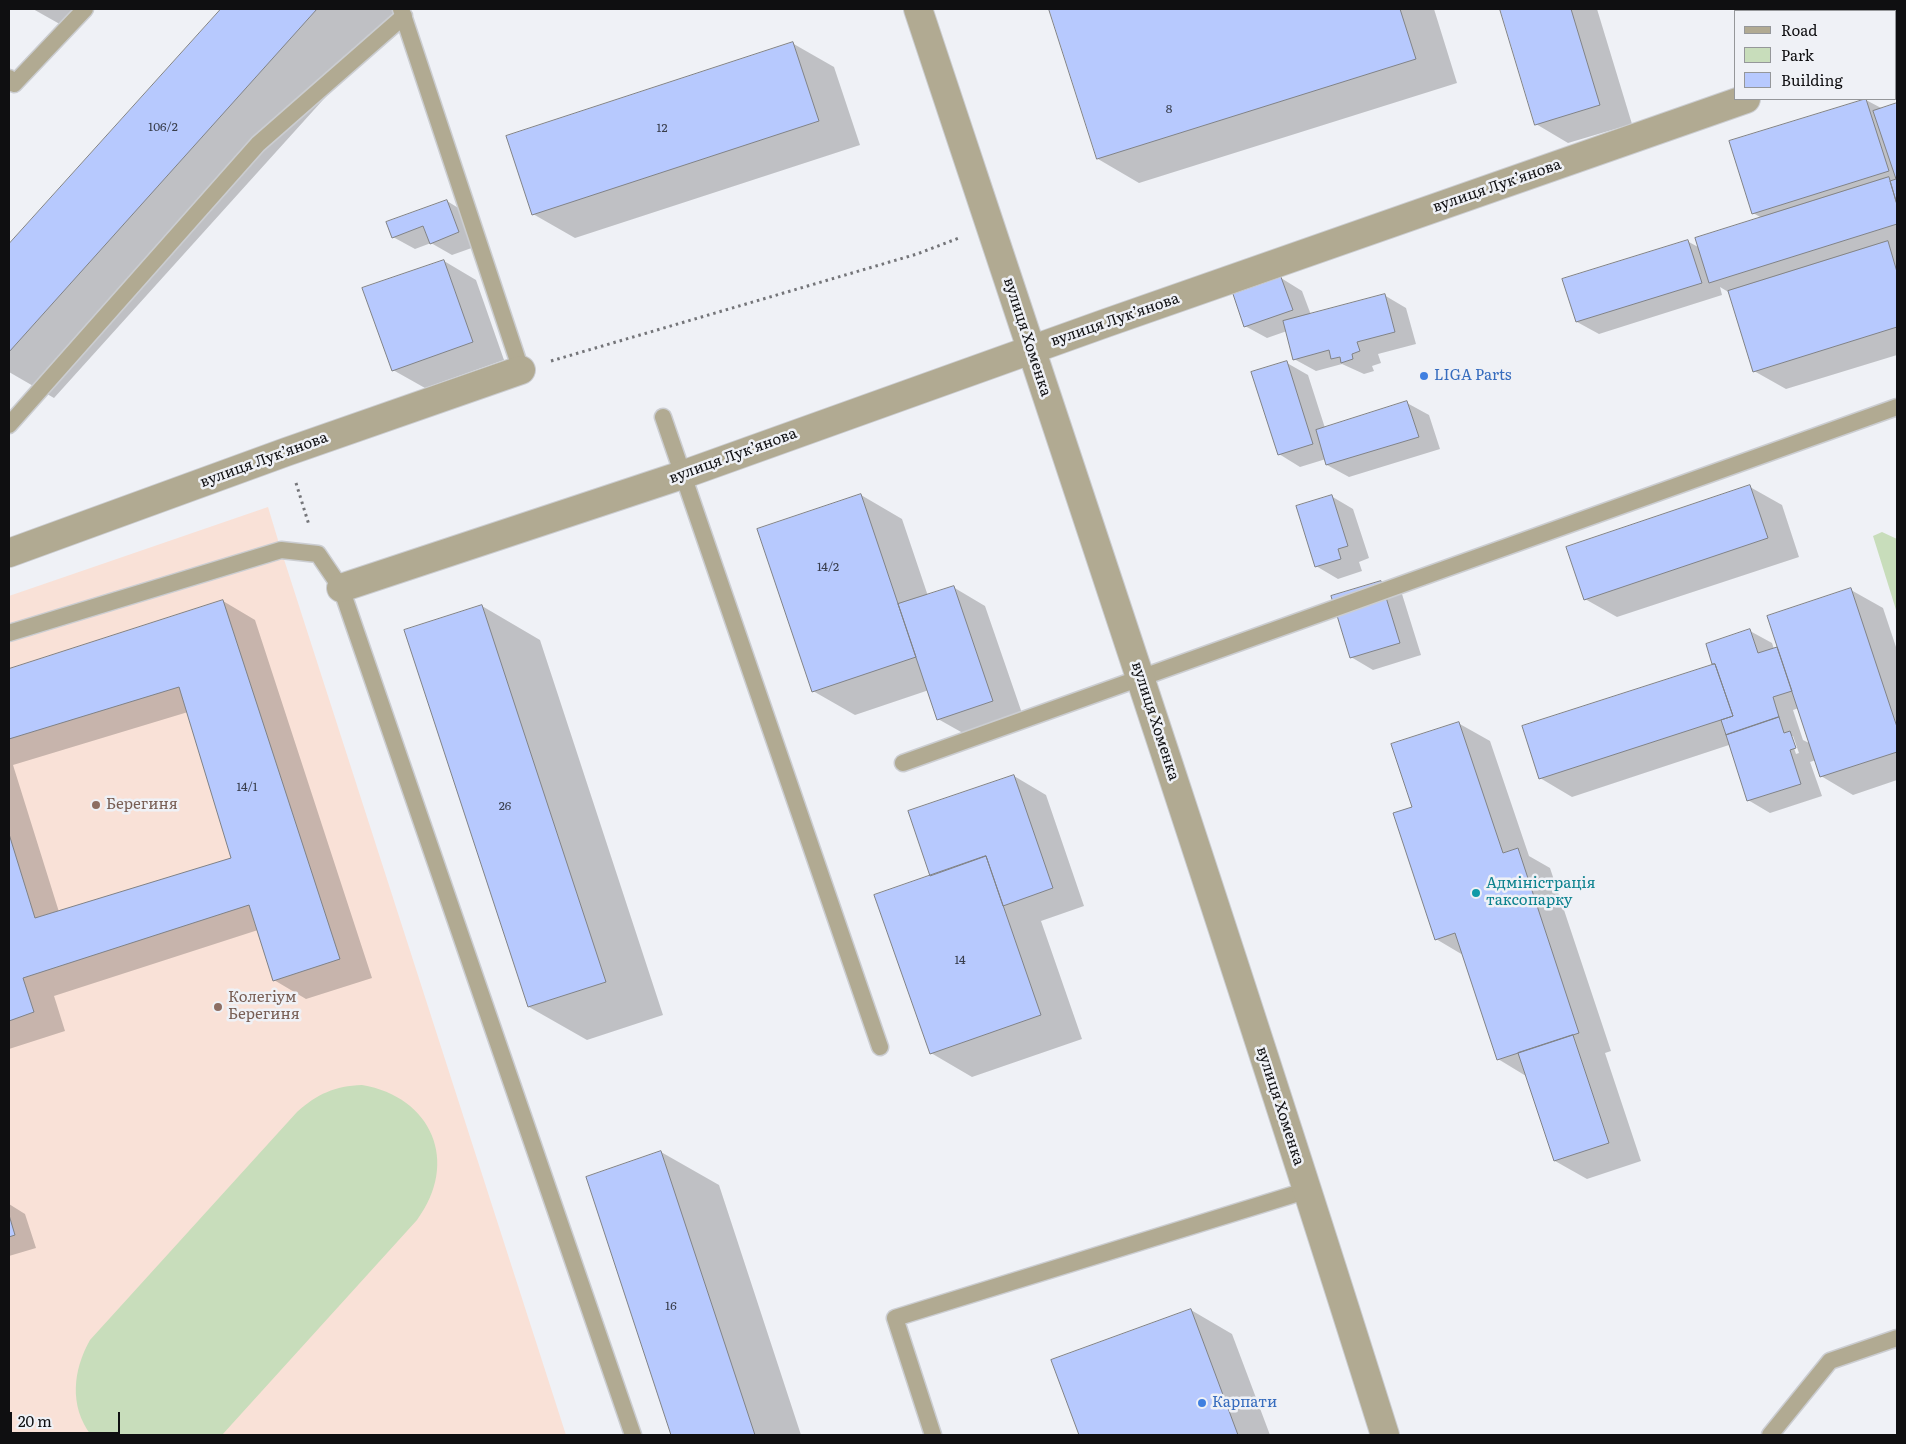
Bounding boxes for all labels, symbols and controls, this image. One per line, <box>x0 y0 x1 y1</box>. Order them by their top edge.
legend <box>1734 10 1896 100</box>
text: Road <box>1781 18 1817 41</box>
text: Park <box>1781 43 1814 66</box>
text: Building <box>1781 68 1843 91</box>
house number: 8 <box>1166 102 1172 116</box>
house number: 106/2 <box>148 120 178 134</box>
house number: 12 <box>657 121 667 135</box>
street label: вулиця Лукʼянова <box>1430 156 1564 216</box>
street label: вулиця Хоменка <box>999 275 1055 399</box>
street label: вулиця Лукʼянова <box>1048 290 1182 350</box>
place label: LIGA Parts <box>1434 367 1512 385</box>
marker: LIGA Parts <box>1418 370 1430 382</box>
street label: вулиця Лукʼянова <box>667 425 799 487</box>
street label: вулиця Лукʼянова <box>198 429 330 491</box>
house number: 14/2 <box>817 560 839 574</box>
street label: вулиця Хоменка <box>1127 659 1183 783</box>
house number: 14/1 <box>236 780 258 794</box>
place label: Берегиня <box>106 796 178 814</box>
marker: Берегиня <box>90 799 102 811</box>
house number: 26 <box>499 799 511 813</box>
place label: Адміністрація таксопарку <box>1486 875 1595 910</box>
marker: Адміністрація таксопарку <box>1470 887 1482 899</box>
house number: 14 <box>954 953 966 967</box>
place label: Колегіум Берегиня <box>228 989 300 1024</box>
marker: Колегіум Берегиня <box>212 1001 224 1013</box>
street label: вулиця Хоменка <box>1252 1044 1308 1168</box>
house number: 16 <box>665 1299 677 1313</box>
place label: Карпати <box>1212 1394 1277 1412</box>
marker: Карпати <box>1196 1397 1208 1409</box>
scale bar <box>12 1402 122 1434</box>
text: 20 m <box>18 1409 52 1432</box>

